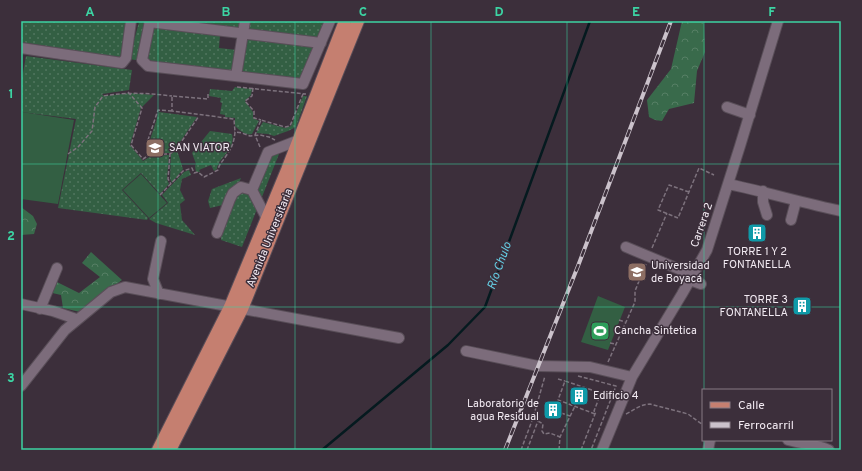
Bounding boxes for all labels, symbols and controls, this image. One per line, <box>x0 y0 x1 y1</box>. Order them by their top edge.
text: A <box>85 5 95 21</box>
text: B <box>222 5 231 21</box>
text: C <box>359 5 367 21</box>
text: D <box>494 5 504 21</box>
text: E <box>632 5 640 21</box>
text: F <box>768 5 776 21</box>
text: 1 <box>8 87 14 103</box>
school or university icon: SAN VIATOR <box>144 137 166 159</box>
place label: SAN VIATOR <box>169 141 230 155</box>
street label: Avenida Universitaria <box>244 186 296 289</box>
street label: Carrera 2 <box>688 201 716 249</box>
building icon: TORRE 1 Y 2 FONTANELLA <box>746 222 768 244</box>
text: 2 <box>7 229 15 245</box>
water label: Río Chulo <box>484 239 516 292</box>
place label: TORRE 1 Y 2 FONTANELLA <box>723 245 791 272</box>
place label: Universidad de Boyacá <box>651 259 710 286</box>
school or university icon: Universidad de Boyacá <box>626 261 648 283</box>
place label: TORRE 3 FONTANELLA <box>719 293 788 320</box>
building icon: TORRE 3 FONTANELLA <box>791 295 813 317</box>
sports icon: Cancha Sintetica <box>589 320 611 342</box>
place label: Cancha Sintetica <box>614 324 697 338</box>
text: 3 <box>7 371 15 387</box>
building icon: Edificio 4 <box>568 385 590 407</box>
place label: Edificio 4 <box>593 389 639 403</box>
legend <box>702 389 832 441</box>
place label: Laboratorio de agua Residual <box>467 397 539 424</box>
text: Calle <box>738 398 765 414</box>
building icon: Laboratorio de agua Residual <box>542 399 564 421</box>
text: Ferrocarril <box>738 418 794 434</box>

